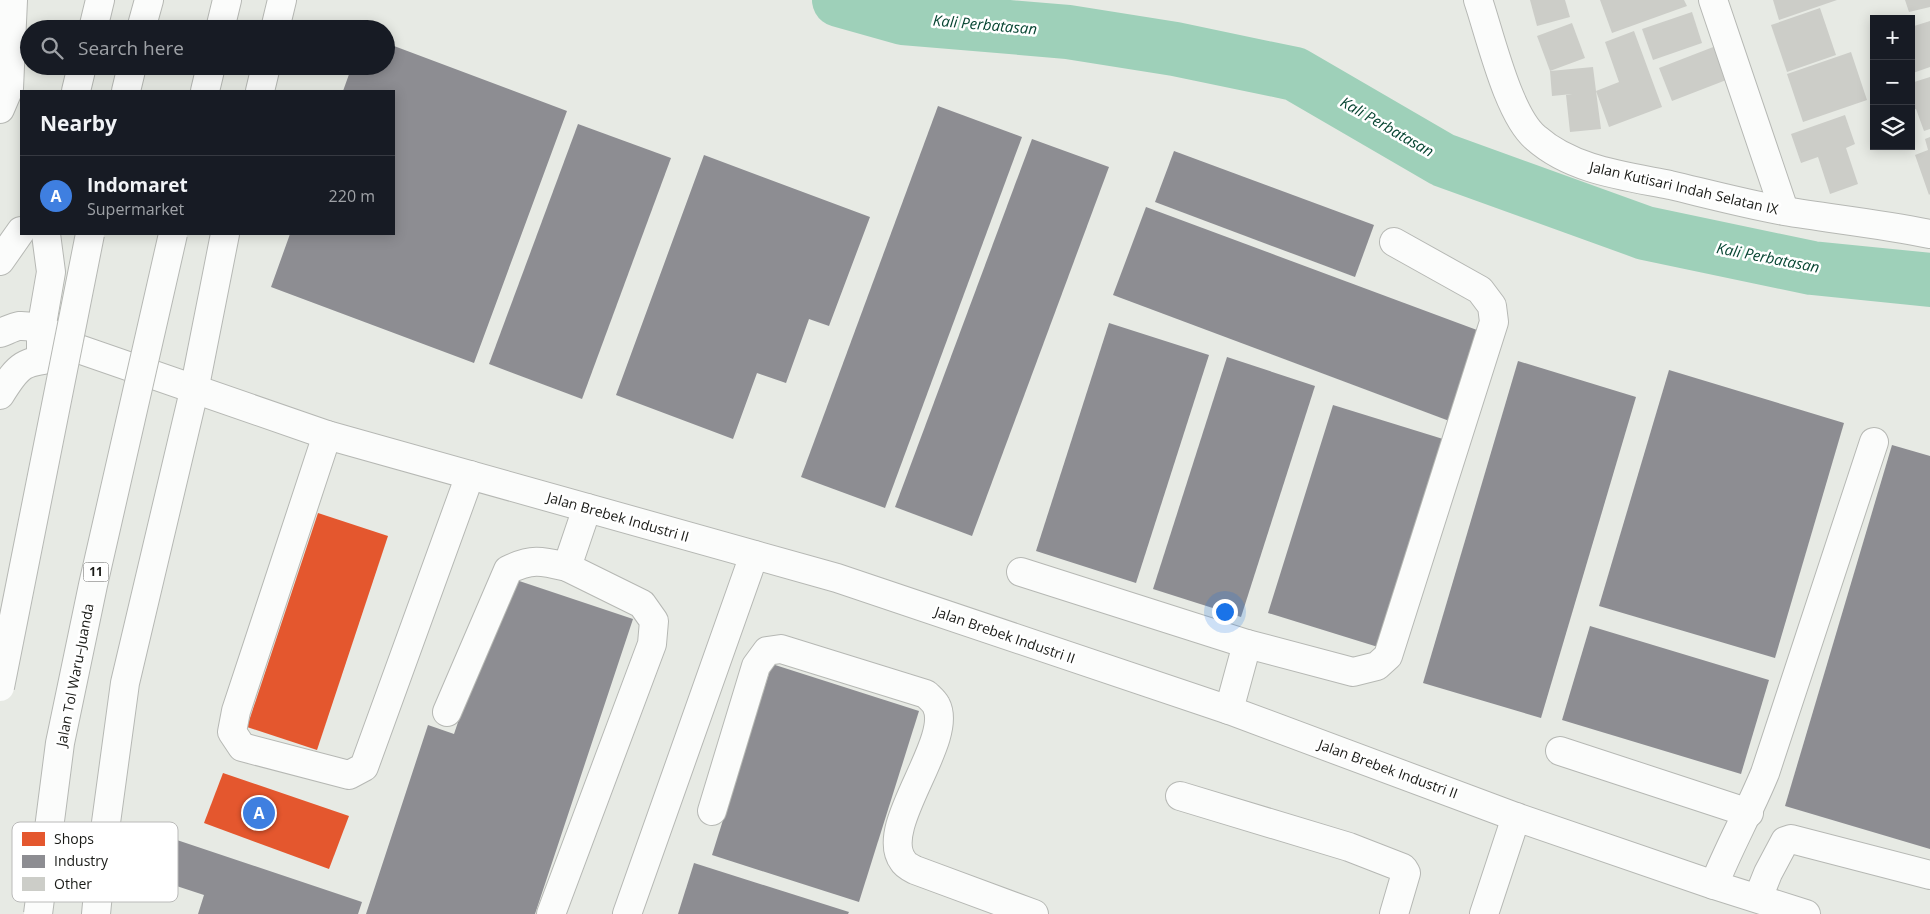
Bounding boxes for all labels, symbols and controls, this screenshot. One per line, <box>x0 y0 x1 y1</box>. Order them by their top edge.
water label: Kali Perbatasan <box>932 9 1038 39</box>
map controls <box>1870 15 1915 150</box>
button: + <box>1870 15 1915 60</box>
search box <box>20 20 395 75</box>
icon: search <box>38 34 66 62</box>
text: Search here <box>78 35 184 61</box>
button: − <box>1870 60 1915 105</box>
water label: Kali Perbatasan <box>1337 91 1438 161</box>
button: layers <box>1870 105 1915 150</box>
text: Nearby <box>40 109 117 137</box>
street label: Jalan Kutisari Indah Selatan IX <box>1586 156 1781 219</box>
text: Indomaret <box>87 172 188 198</box>
text: A <box>50 185 62 207</box>
text: 220 m <box>329 185 375 207</box>
text: Supermarket <box>87 198 184 220</box>
water label: Kali Perbatasan <box>1715 237 1821 277</box>
street label: Jalan Brebek Industri II <box>543 487 691 546</box>
road number: 11 <box>84 562 108 582</box>
your location <box>1212 599 1238 625</box>
street label: Jalan Brebek Industri II <box>931 601 1078 667</box>
street label: Jalan Tol Waru–Juanda <box>51 602 98 750</box>
street label: Jalan Brebek Industri II <box>1314 734 1461 803</box>
pin: A <box>243 794 275 832</box>
legend <box>12 822 178 902</box>
text: Shops <box>54 829 94 848</box>
text: Industry <box>54 851 109 870</box>
text: Other <box>54 874 92 893</box>

